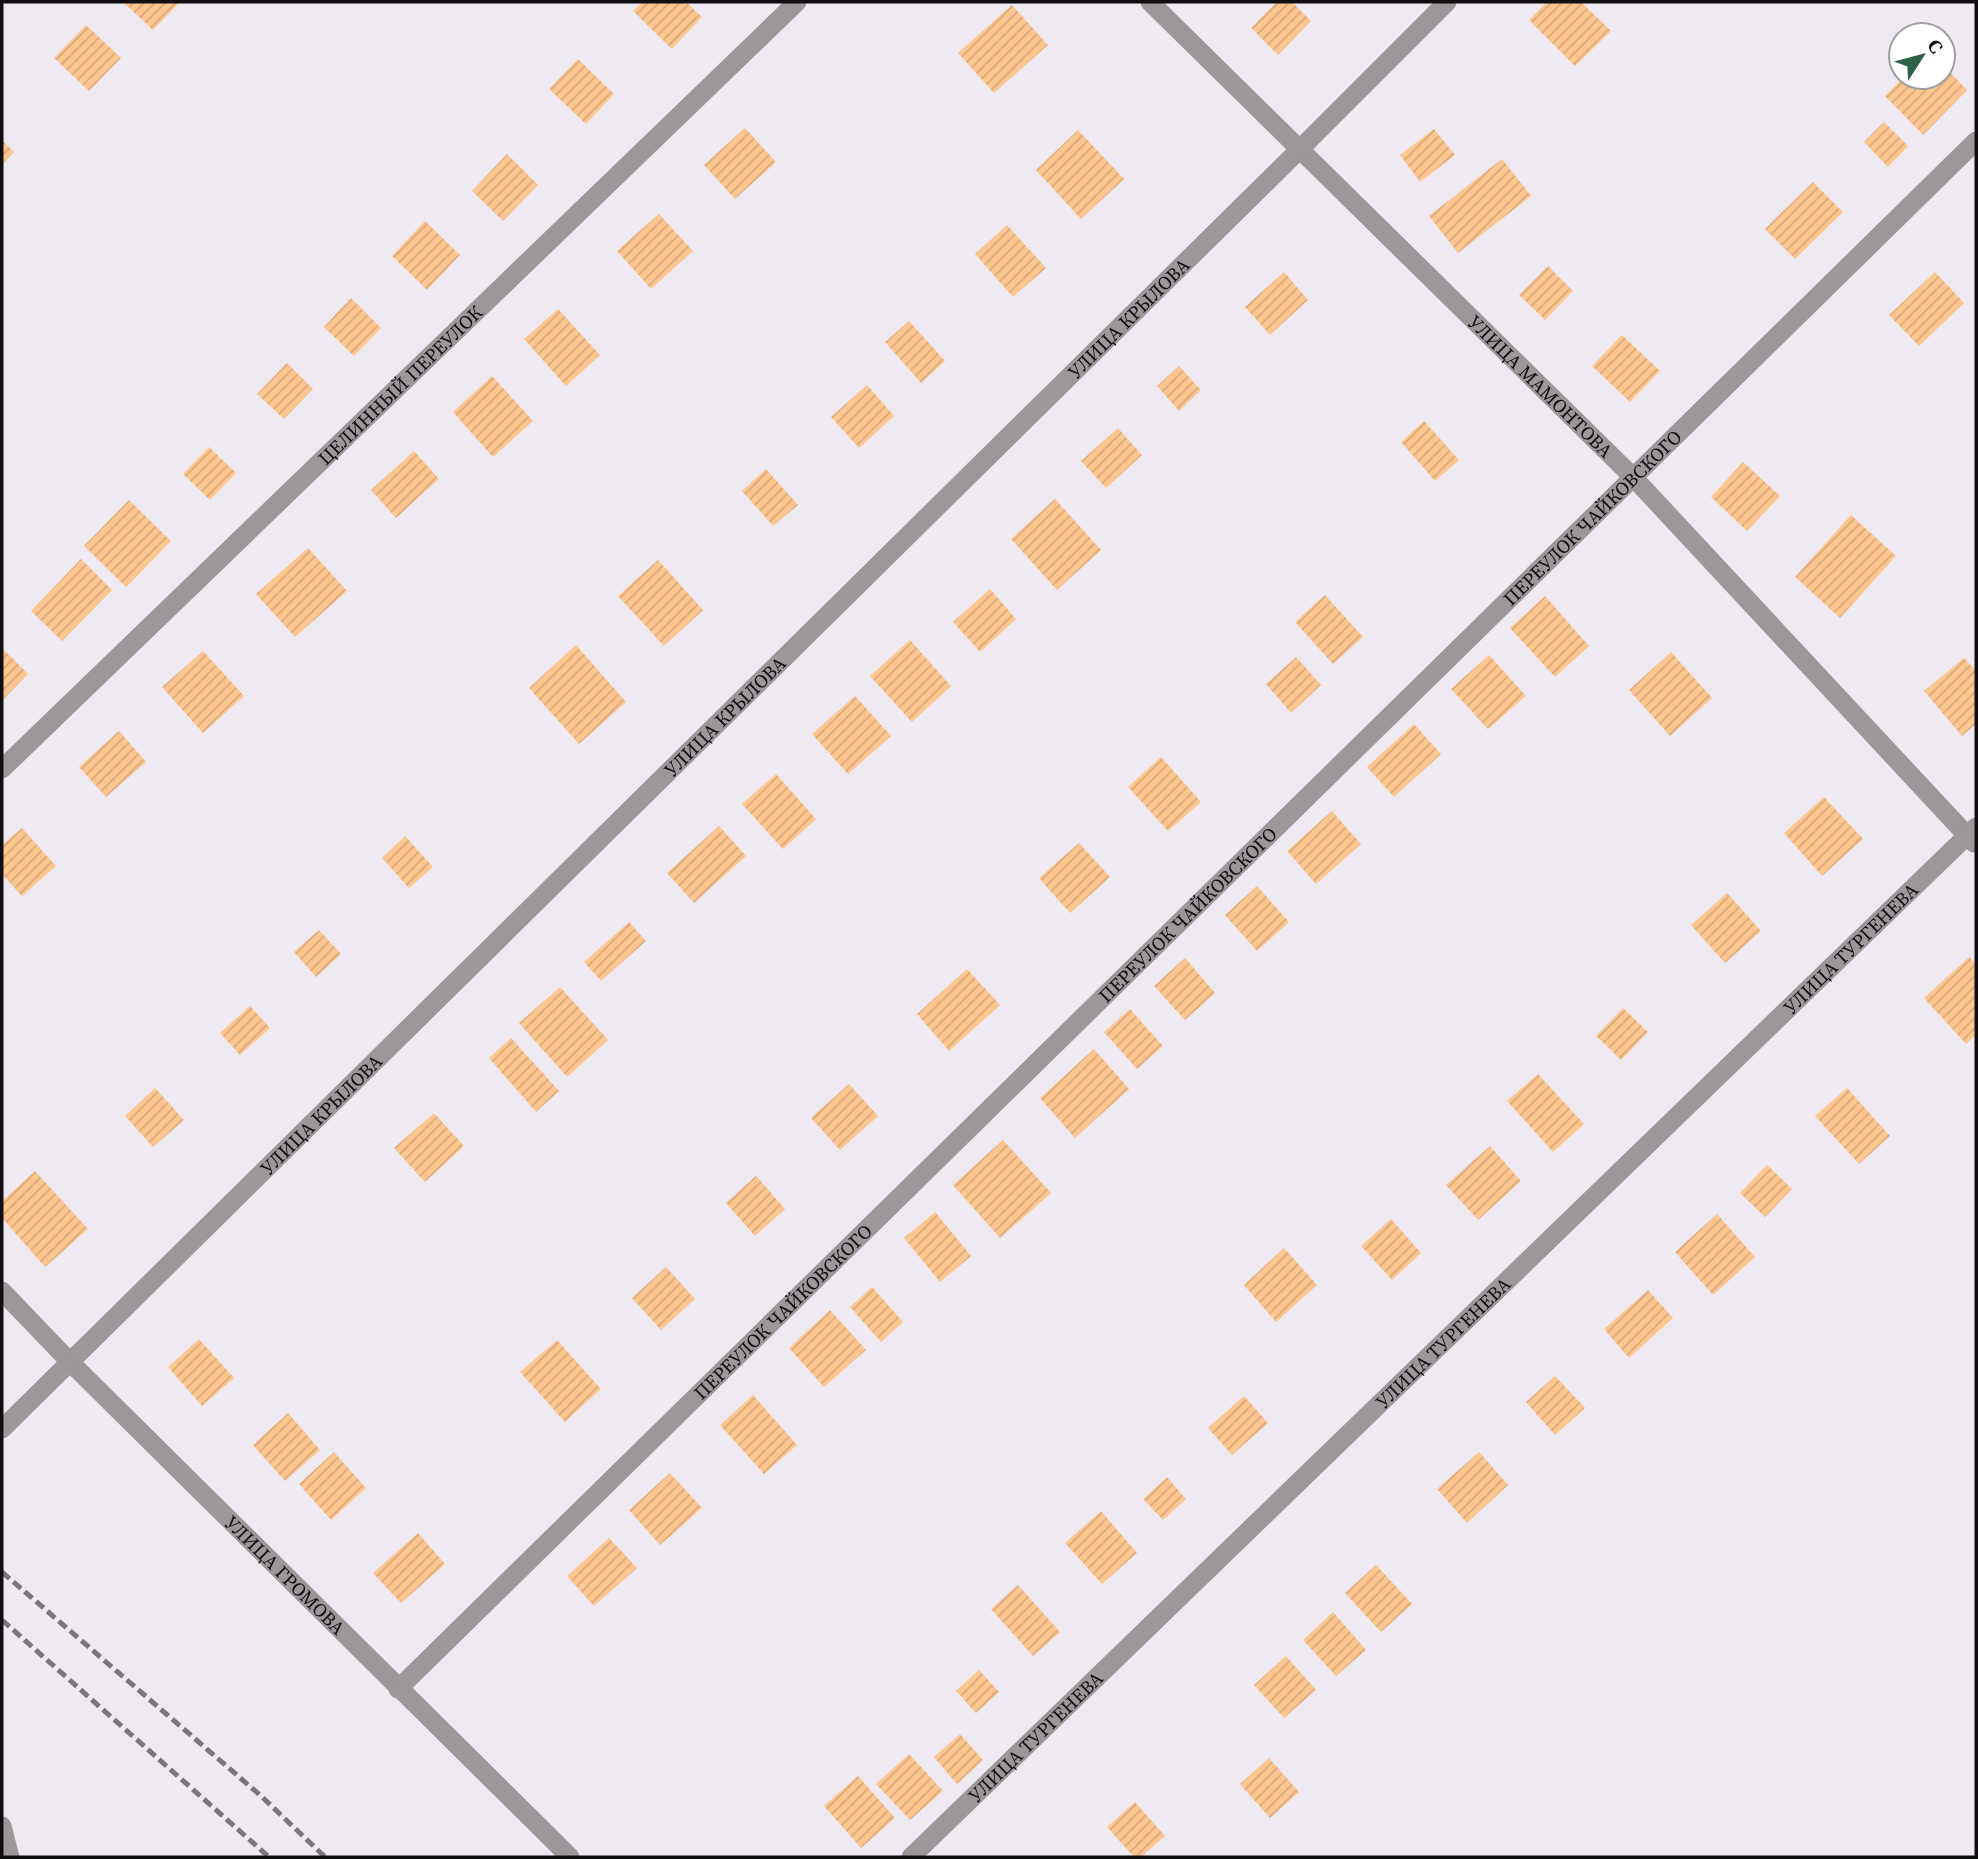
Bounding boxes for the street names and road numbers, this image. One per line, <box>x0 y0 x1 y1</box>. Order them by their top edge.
street label: УЛИЦА КРЫЛОВА <box>1062 252 1195 384</box>
street label: ЦЕЛИННЫЙ ПЕРЕУЛОК <box>312 299 488 471</box>
street label: УЛИЦА МАМОНТОВА <box>1463 309 1619 464</box>
street label: ПЕРЕУЛОК ЧАЙКОВСКОГО <box>1497 424 1687 611</box>
street label: УЛИЦА КРЫЛОВА <box>658 650 792 782</box>
street label: ПЕРЕУЛОК ЧАЙКОВСКОГО <box>1093 821 1283 1008</box>
street label: УЛИЦА ТУРГЕНЕВА <box>1777 877 1924 1020</box>
street label: УЛИЦА КРЫЛОВА <box>254 1048 388 1180</box>
street label: ПЕРЕУЛОК ЧАЙКОВСКОГО <box>688 1218 878 1405</box>
street label: УЛИЦА ТУРГЕНЕВА <box>1370 1271 1516 1414</box>
street label: УЛИЦА ГРОМОВА <box>219 1510 351 1641</box>
street label: УЛИЦА ТУРГЕНЕВА <box>962 1665 1109 1808</box>

